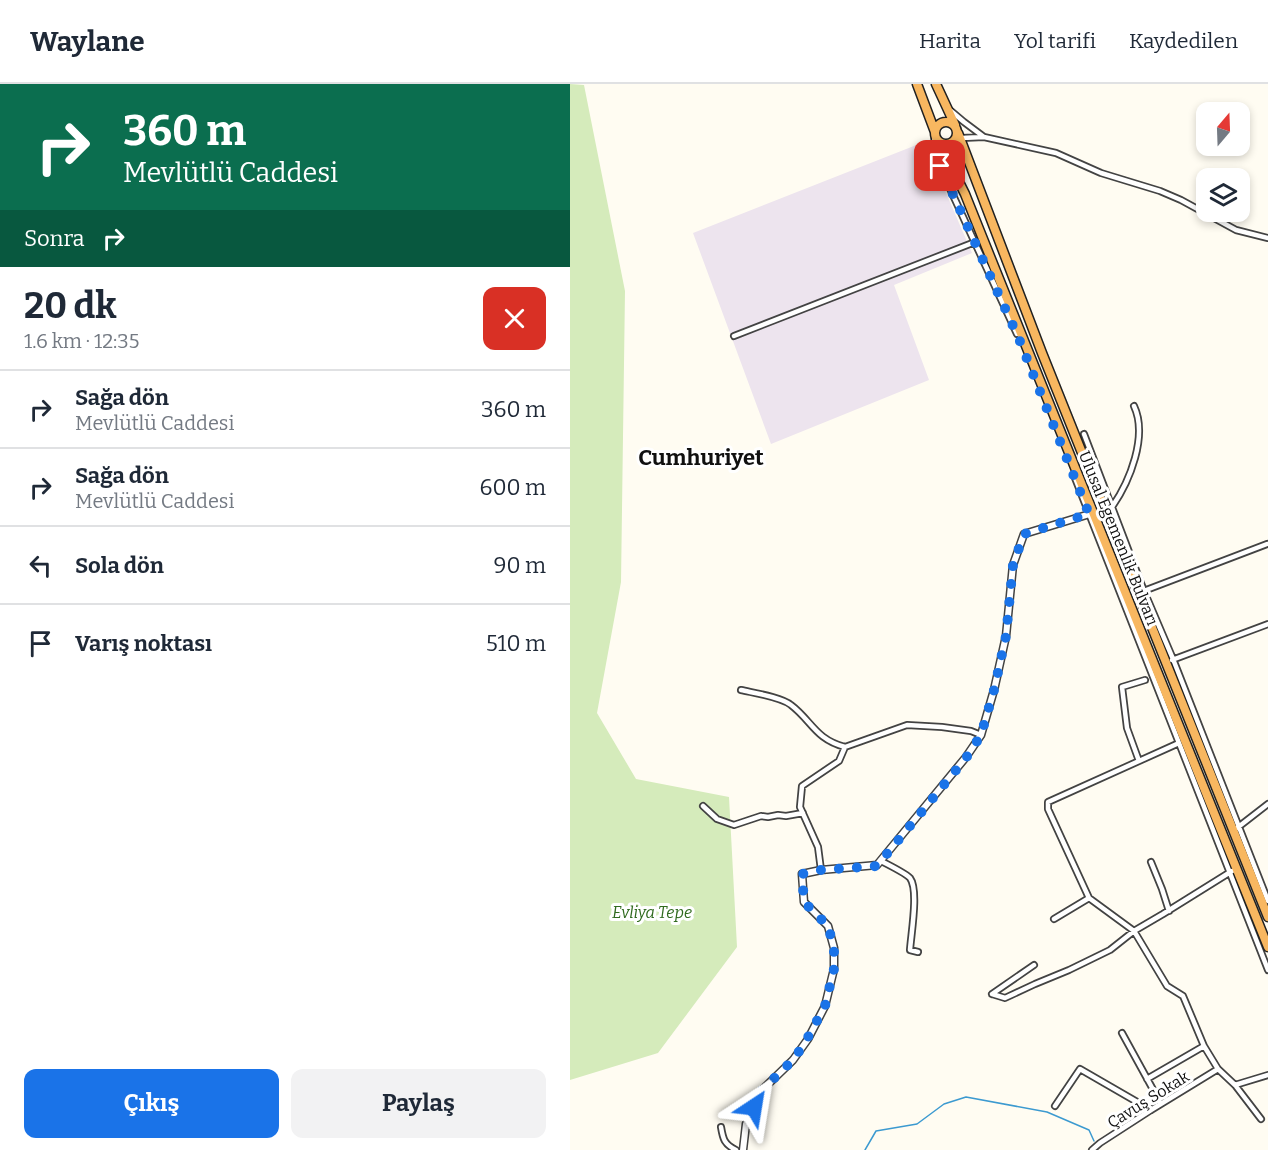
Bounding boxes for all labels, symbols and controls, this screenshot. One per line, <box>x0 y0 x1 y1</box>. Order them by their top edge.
text: Waylane <box>30 25 145 58</box>
text: Harita <box>919 28 981 54</box>
text: Yol tarifi <box>1014 28 1096 54</box>
text: Kaydedilen <box>1129 28 1238 54</box>
north arrow <box>1196 102 1250 156</box>
map controls <box>1196 102 1250 222</box>
text: 360 m <box>123 106 246 156</box>
icon: right <box>24 108 102 186</box>
pin <box>914 140 965 191</box>
icon: arrive <box>923 149 956 182</box>
text: Mevlütlü Caddesi <box>123 157 338 189</box>
button: layers <box>1196 168 1250 222</box>
icon: right <box>97 222 130 255</box>
text: Sonra <box>24 225 85 252</box>
text: 20 dk <box>24 284 117 328</box>
button: close <box>483 287 546 350</box>
text: 1.6 km · 12:35 <box>24 329 139 353</box>
text: Sağa dön <box>75 384 169 411</box>
icon: right <box>24 393 57 426</box>
text: 360 m <box>481 396 546 423</box>
text: Mevlütlü Caddesi <box>75 411 234 435</box>
district label: Cumhuriyet <box>638 444 764 471</box>
street label: Ulusal Egemenlik Bulvarı <box>1075 448 1162 628</box>
text: Sağa dön <box>75 462 169 489</box>
icon: right <box>24 471 57 504</box>
text: 600 m <box>479 474 546 501</box>
text: Mevlütlü Caddesi <box>75 489 234 513</box>
icon: left <box>24 549 57 582</box>
text: Sola dön <box>75 552 164 579</box>
text: 90 m <box>494 552 546 579</box>
icon: arrive <box>24 627 57 660</box>
text: Varış noktası <box>75 630 212 657</box>
text: 510 m <box>486 630 546 657</box>
park label: Evliya Tepe <box>612 903 692 922</box>
street label: Çavuş Sokak <box>1104 1067 1193 1132</box>
button: Çıkış <box>24 1069 279 1138</box>
button: Paylaş <box>291 1069 546 1138</box>
position arrow <box>722 1075 786 1139</box>

